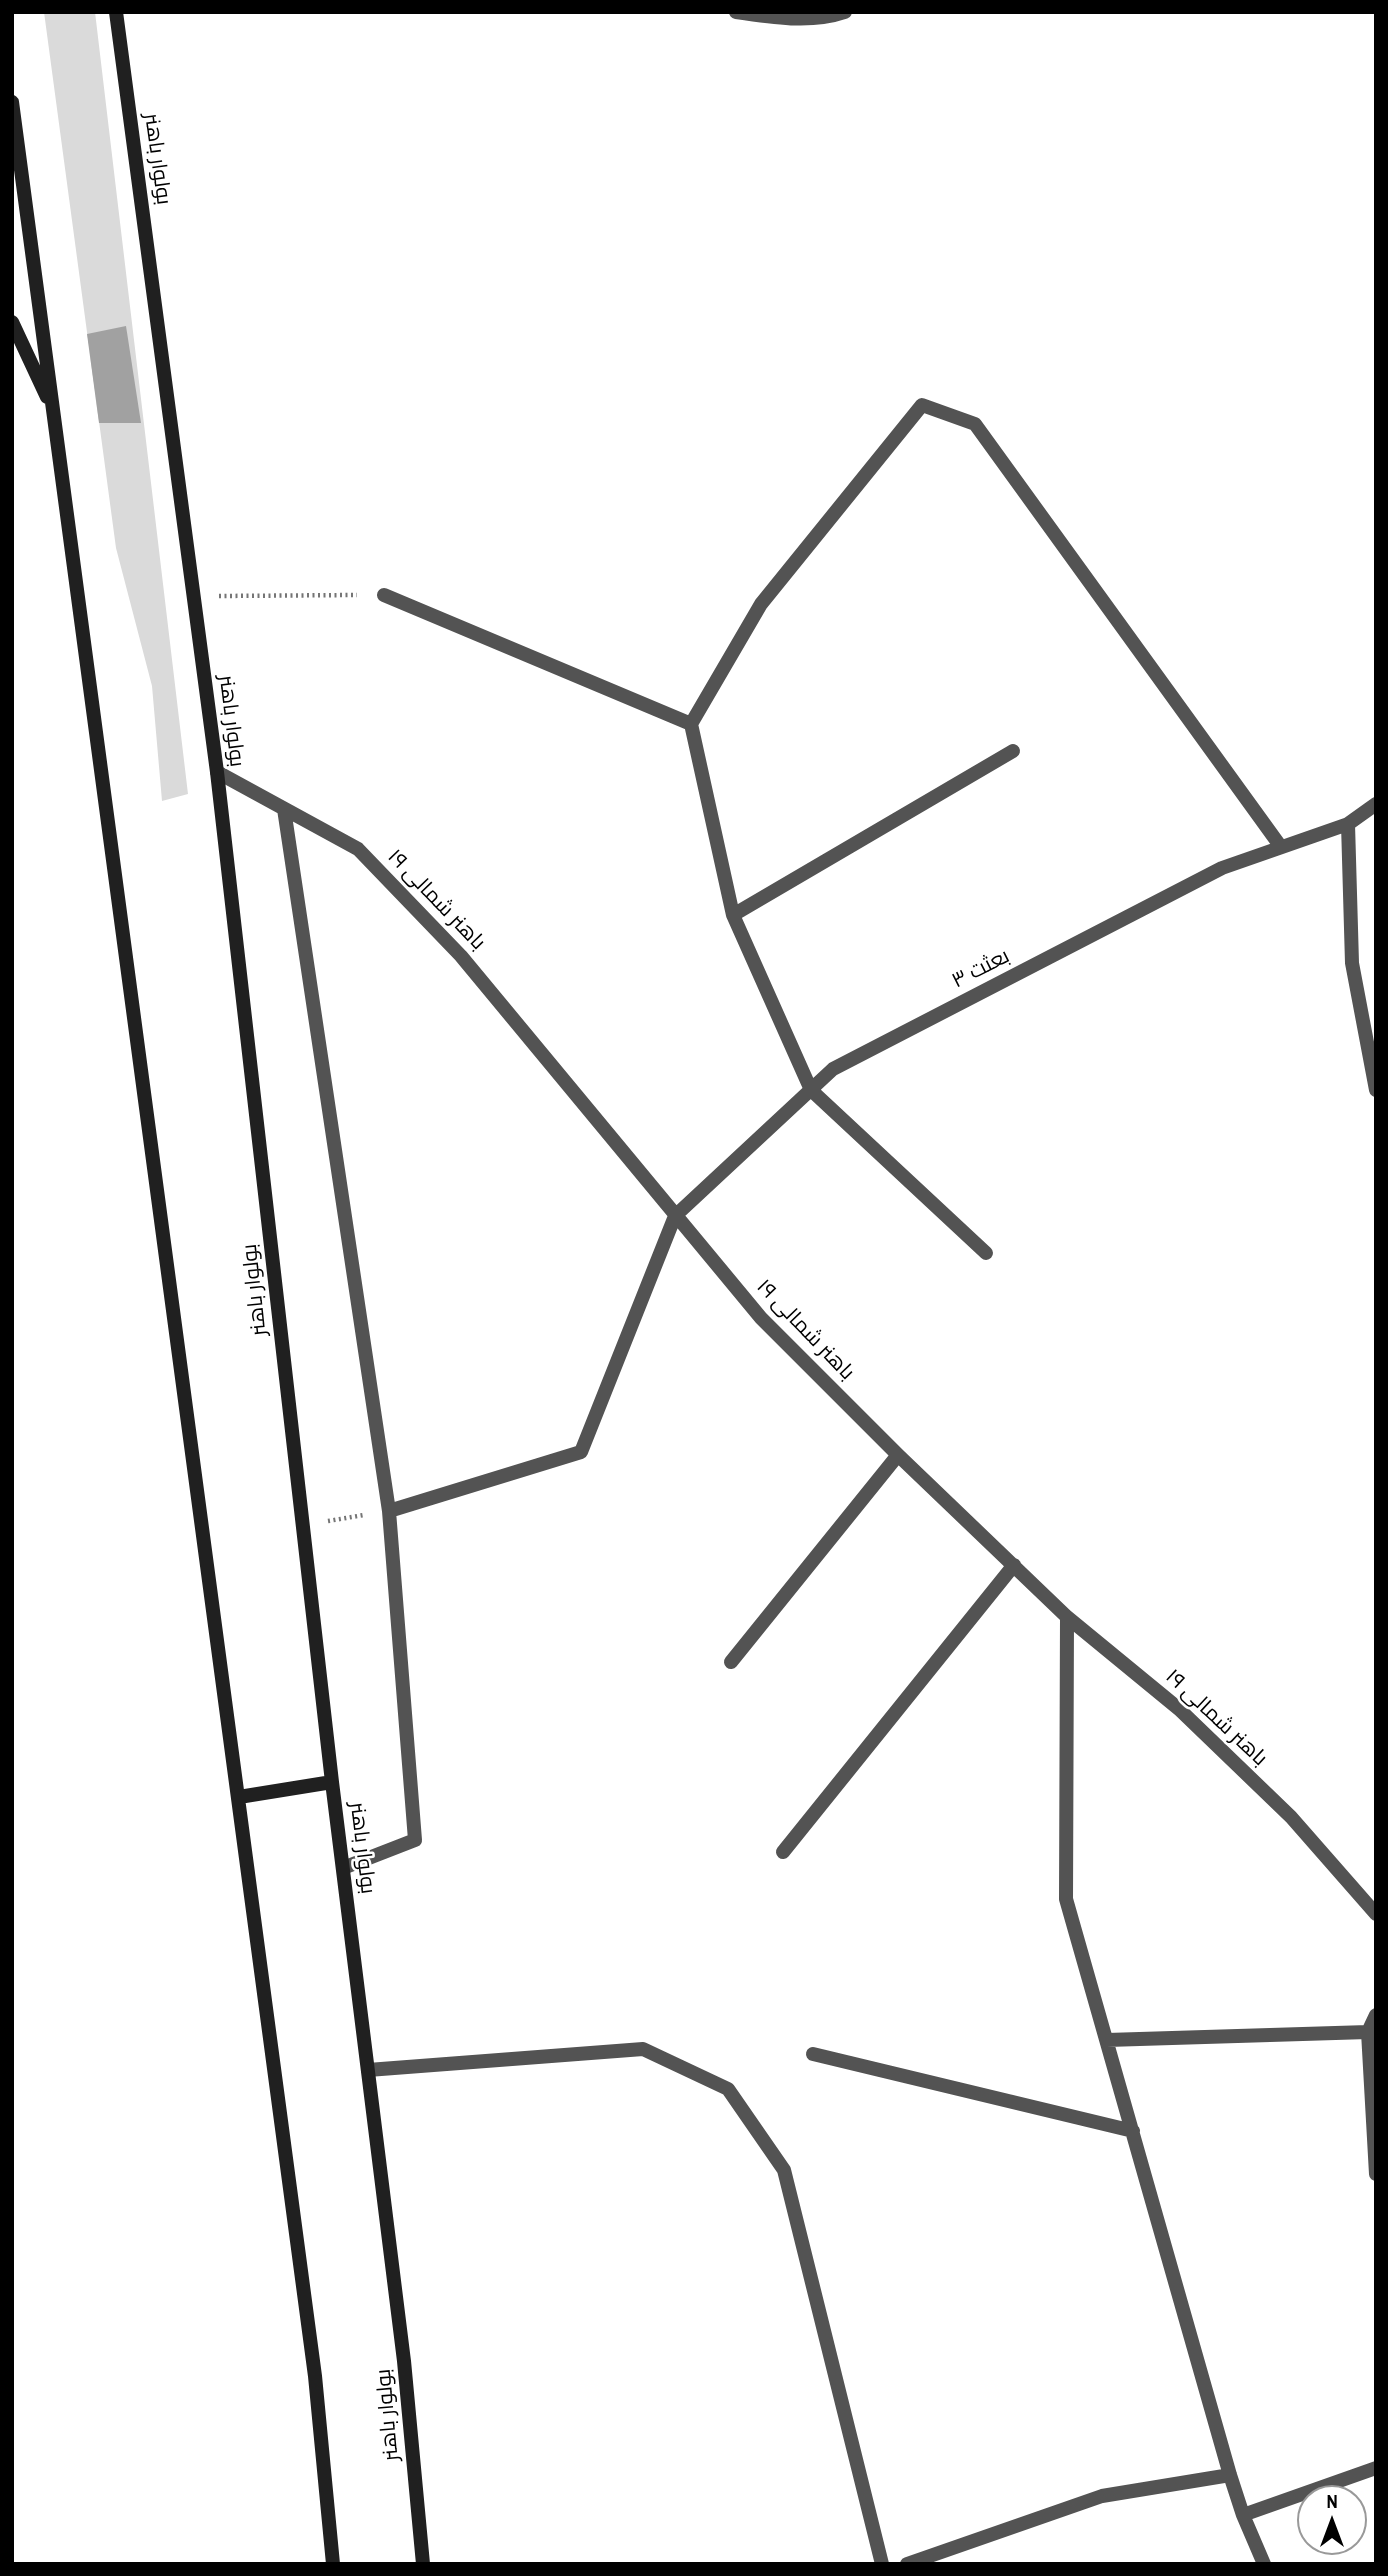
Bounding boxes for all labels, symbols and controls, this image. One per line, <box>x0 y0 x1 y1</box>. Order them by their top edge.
street label: بولوار باهنر <box>138 111 176 207</box>
street label: بولوار باهنر <box>213 674 249 768</box>
street label: باهنر شمالی ۱۹ <box>382 844 490 956</box>
street label: بعثت ۳ <box>948 944 1014 994</box>
street label: بولوار باهنر <box>238 1243 272 1337</box>
street label: باهنر شمالی ۱۹ <box>751 1274 859 1386</box>
street label: باهنر شمالی ۱۹ <box>1160 1664 1272 1772</box>
street label: بولوار باهنر <box>344 1801 380 1895</box>
street label: بولوار باهنر <box>371 2368 405 2462</box>
north arrow <box>1297 2485 1367 2555</box>
text: N <box>1326 2488 1338 2514</box>

